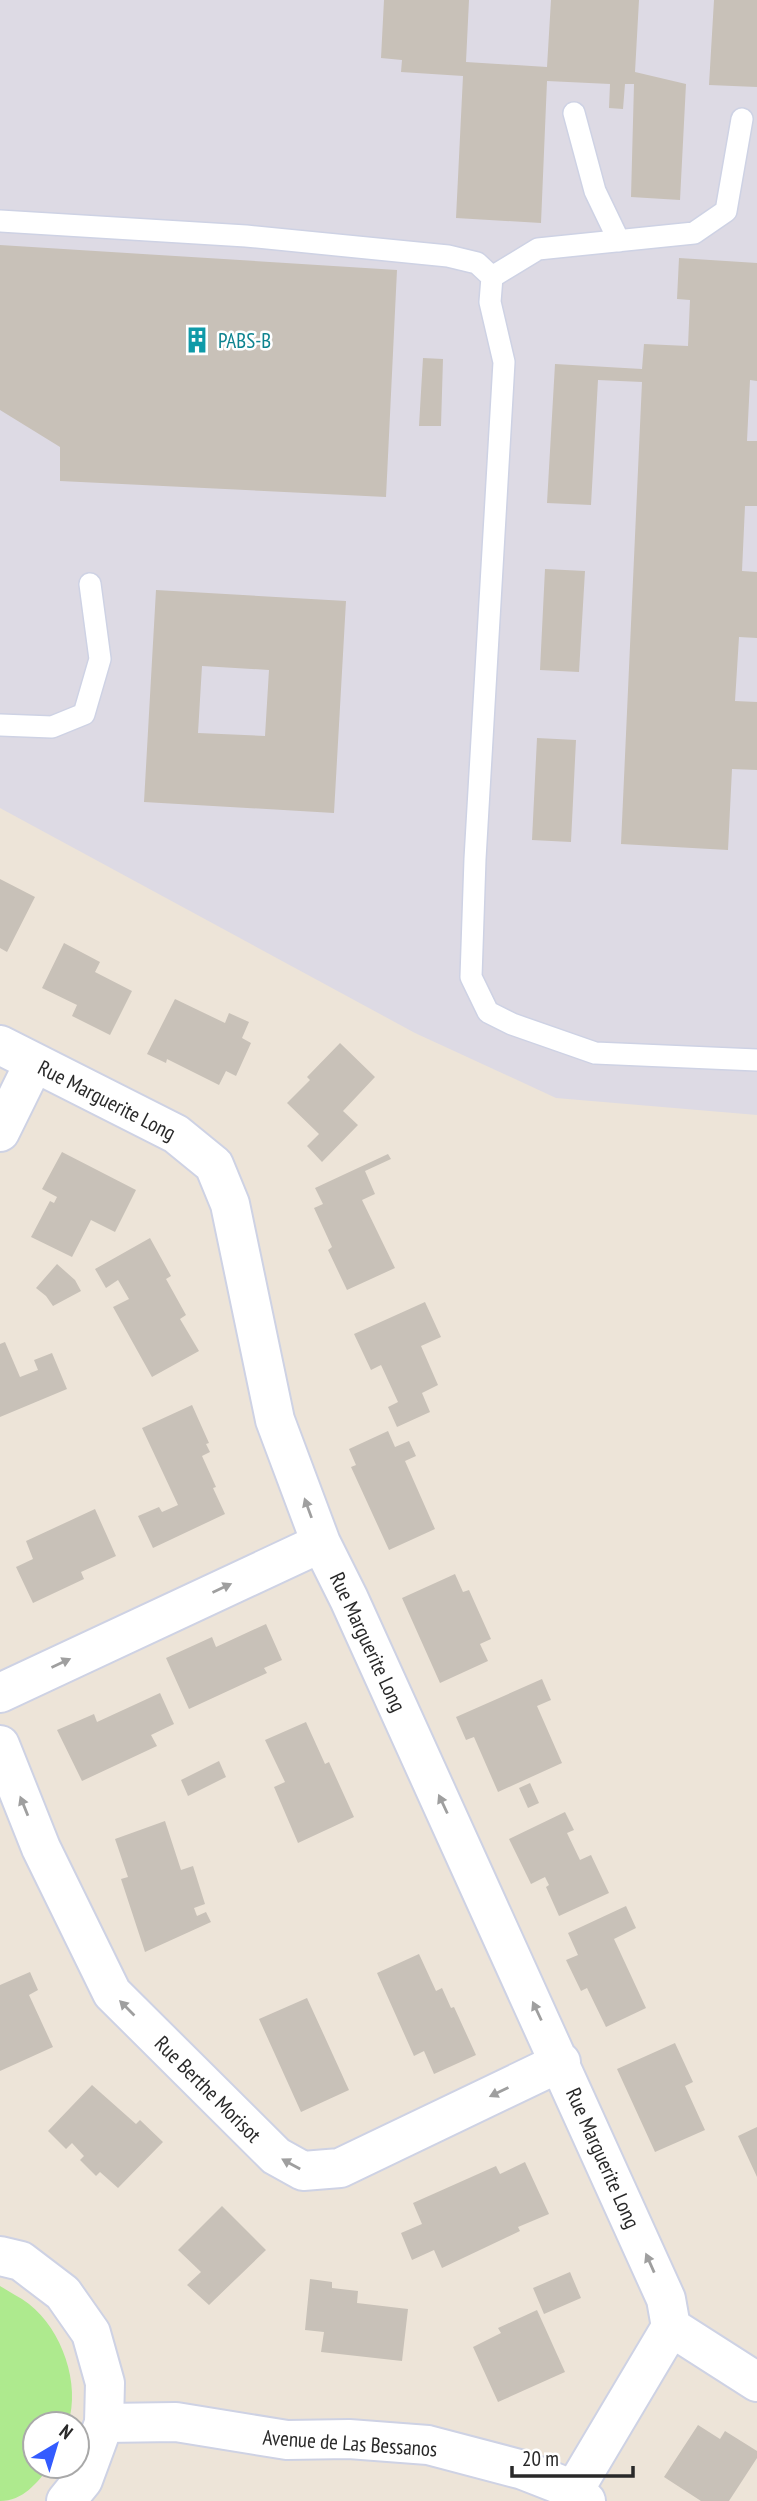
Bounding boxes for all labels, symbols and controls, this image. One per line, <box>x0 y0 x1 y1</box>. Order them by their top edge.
building icon: PABS-B <box>182 325 212 355</box>
place label: PABS-B <box>218 327 271 354</box>
street label: Rue Marguerite Long <box>34 1054 180 1146</box>
one-way arrow <box>302 1497 313 1518</box>
street label: Rue Marguerite Long <box>324 1568 412 1716</box>
one-way arrow <box>212 1582 232 1594</box>
one-way arrow <box>51 1657 71 1669</box>
one-way arrow <box>437 1794 449 1814</box>
one-way arrow <box>19 1795 30 1816</box>
one-way arrow <box>118 1999 135 2016</box>
one-way arrow <box>531 2001 543 2021</box>
street label: Rue Berthe Morisot <box>149 2030 267 2148</box>
street label: Rue Marguerite Long <box>560 2084 646 2232</box>
one-way arrow <box>489 2086 509 2097</box>
one-way arrow <box>281 2158 301 2170</box>
one-way arrow <box>644 2253 656 2273</box>
north arrow <box>21 2410 91 2480</box>
text: N <box>55 2419 78 2444</box>
street label: Avenue de Las Bessanos <box>262 2423 438 2463</box>
scale bar <box>512 2434 633 2478</box>
text: 20 m <box>522 2445 559 2472</box>

